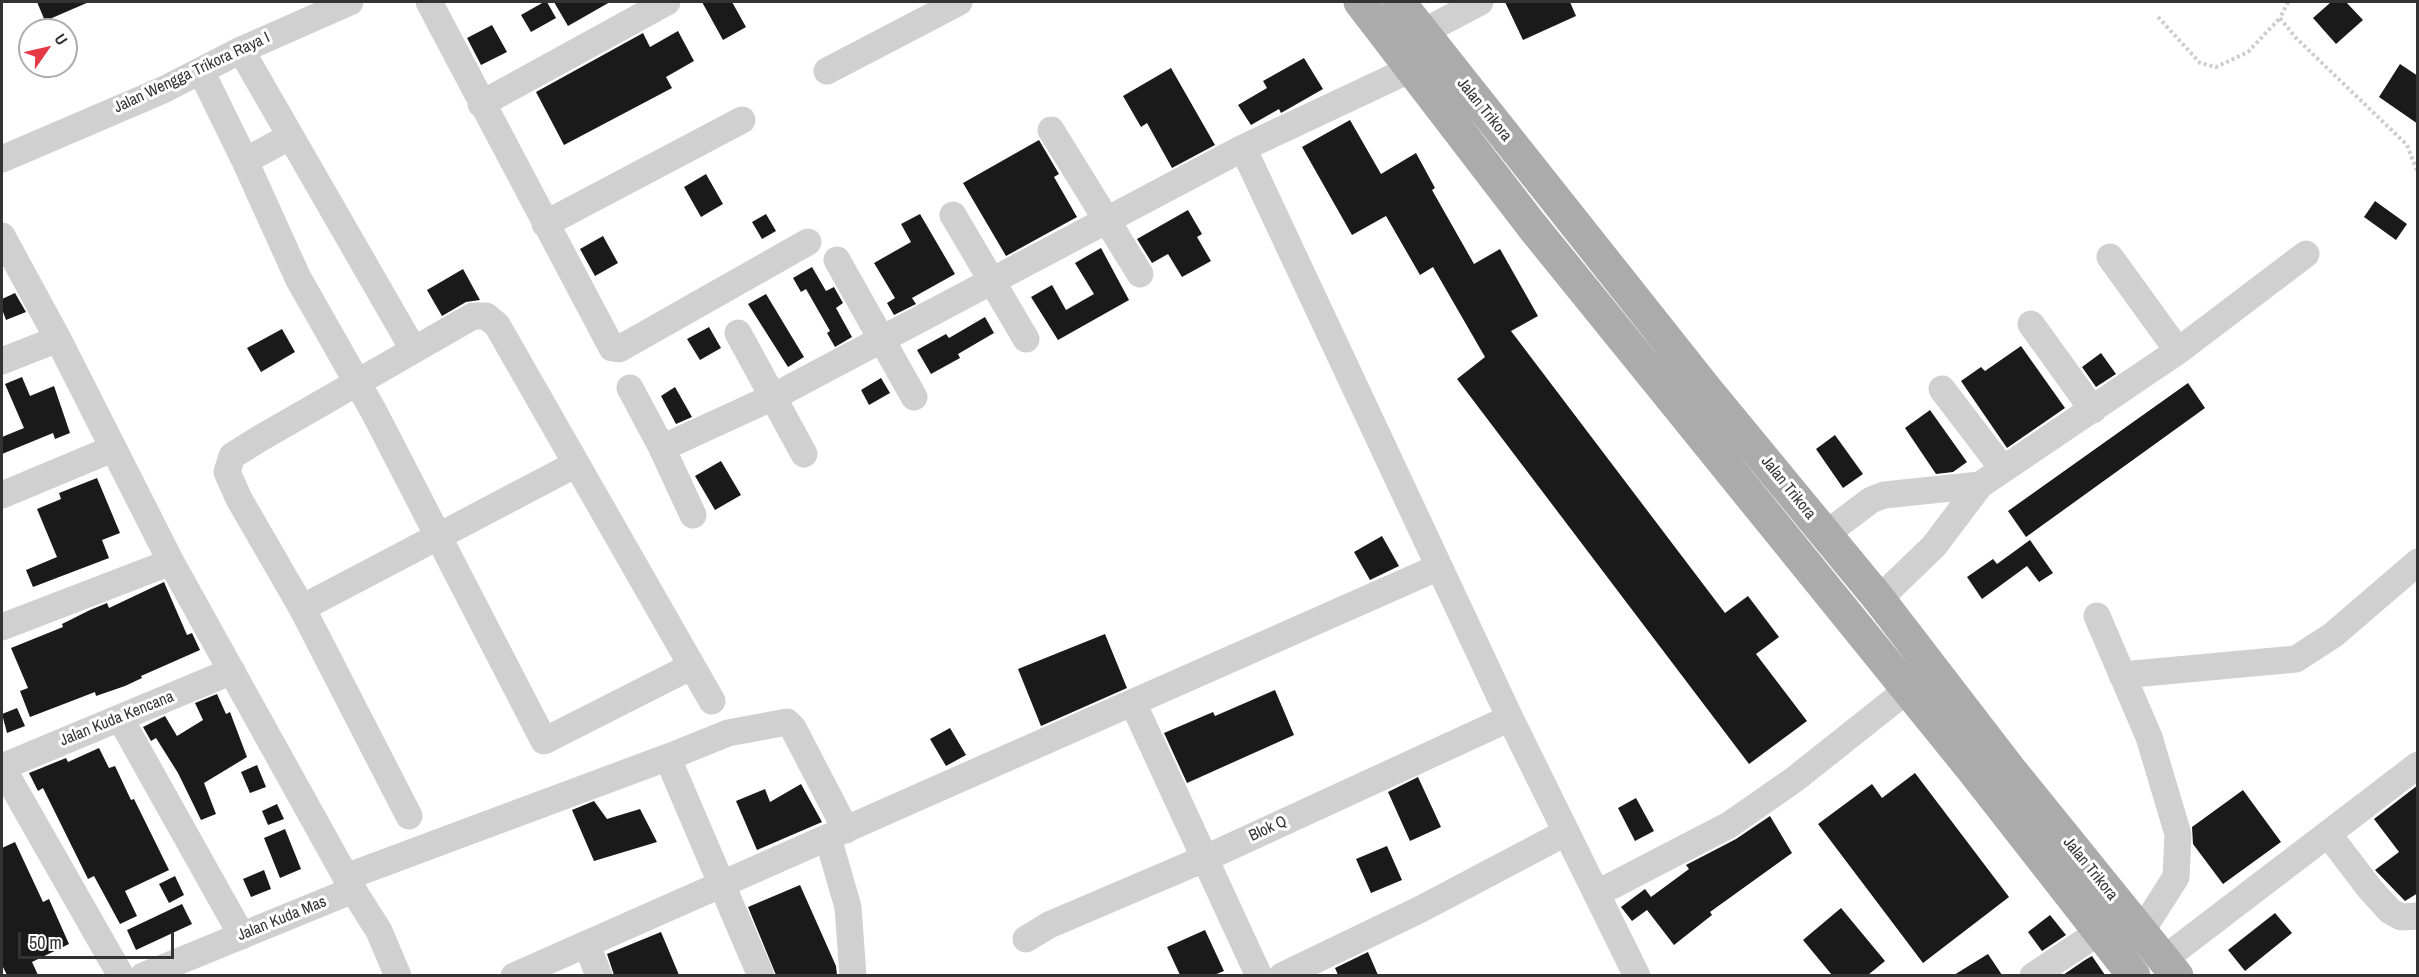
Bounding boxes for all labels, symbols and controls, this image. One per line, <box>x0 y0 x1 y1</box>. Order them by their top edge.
north arrow <box>18 18 78 78</box>
street label: Jalan Wengga Trikora Raya I <box>111 28 273 118</box>
text: U <box>49 29 73 49</box>
street label: Jalan Trikora <box>1453 74 1515 146</box>
street label: Jalan Trikora <box>1757 452 1819 524</box>
street label: Jalan Kuda Kencana <box>57 687 177 751</box>
street label: Blok Q <box>1246 812 1290 846</box>
street label: Jalan Trikora <box>2059 833 2121 905</box>
street label: Jalan Kuda Mas <box>235 892 329 946</box>
scale bar <box>21 920 177 958</box>
text: 50 m <box>29 930 62 955</box>

